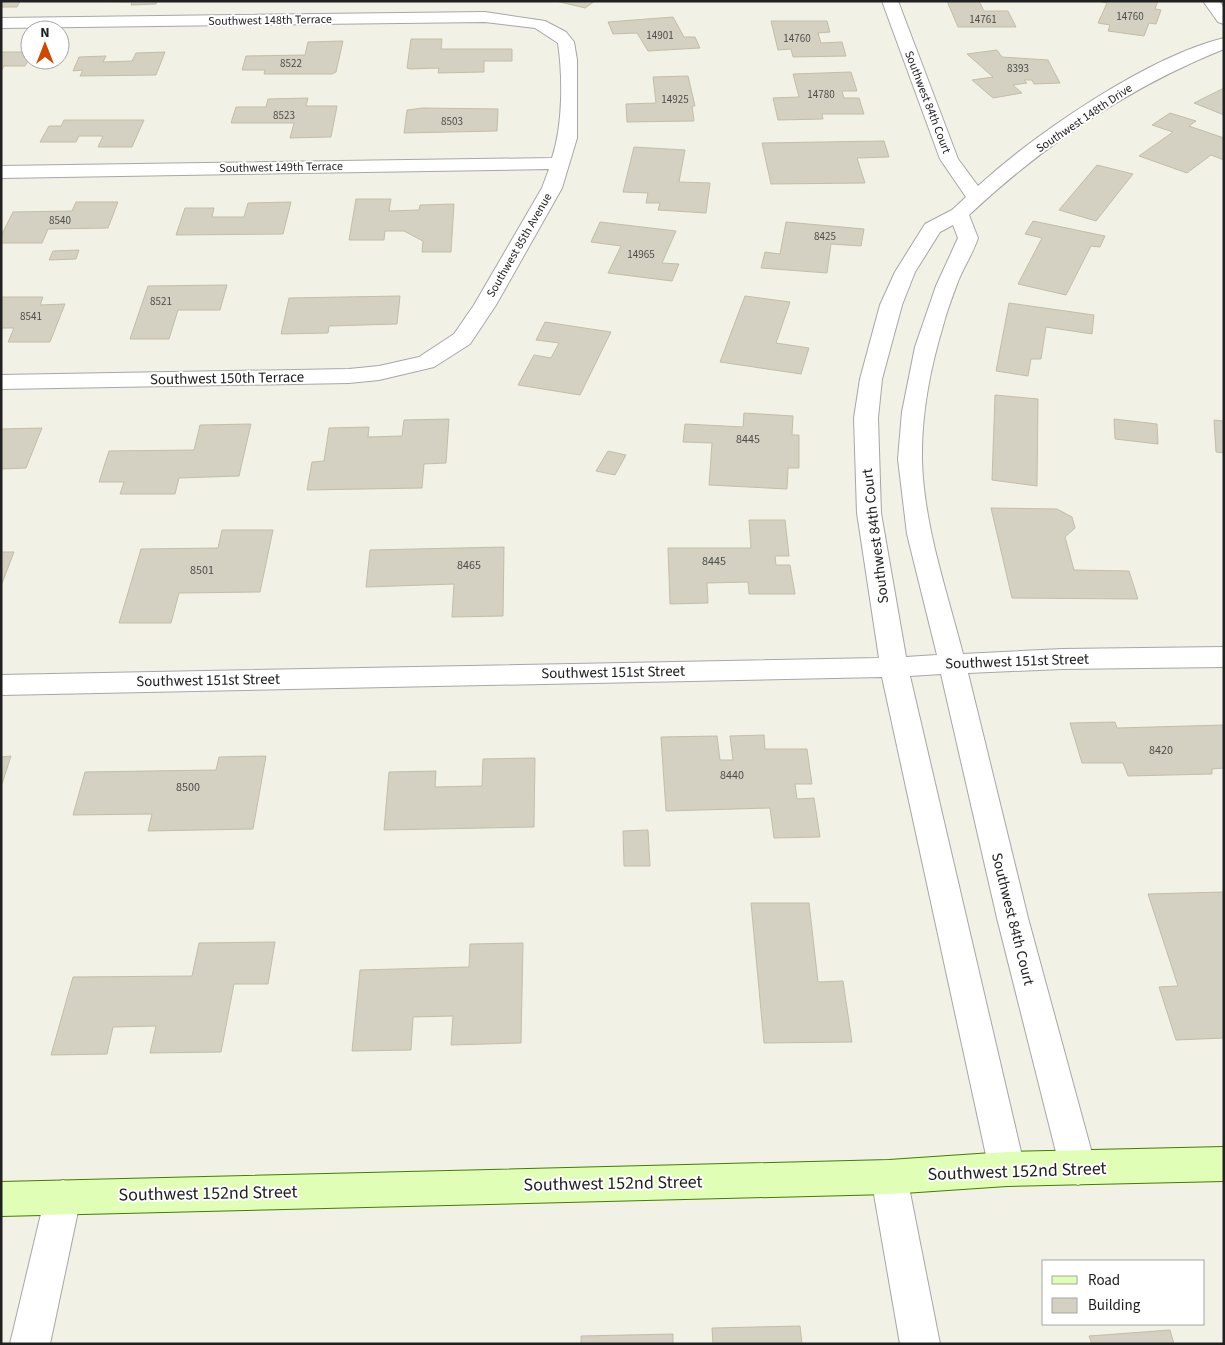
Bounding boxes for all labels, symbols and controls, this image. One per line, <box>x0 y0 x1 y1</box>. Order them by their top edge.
house number: 14760 <box>1116 9 1144 24</box>
street label: Southwest 148th Terrace <box>208 11 332 30</box>
house number: 14761 <box>969 12 997 27</box>
north arrow <box>20 20 70 70</box>
text: N <box>40 23 50 43</box>
house number: 14901 <box>646 28 674 43</box>
house number: 14760 <box>783 31 811 46</box>
street label: Southwest 84th Court <box>900 48 955 156</box>
house number: 8522 <box>280 56 302 71</box>
house number: 8393 <box>1007 61 1029 76</box>
street label: Southwest 148th Drive <box>1033 80 1136 157</box>
house number: 14780 <box>807 87 835 102</box>
house number: 14925 <box>661 92 689 107</box>
house number: 8523 <box>273 108 295 123</box>
house number: 8503 <box>441 114 463 129</box>
street label: Southwest 149th Terrace <box>219 158 343 177</box>
street label: Southwest 85th Avenue <box>483 190 556 300</box>
house number: 8540 <box>49 213 71 228</box>
house number: 8425 <box>814 229 836 244</box>
house number: 14965 <box>627 247 655 262</box>
house number: 8521 <box>150 294 172 309</box>
house number: 8541 <box>20 309 42 324</box>
street label: Southwest 150th Terrace <box>150 367 304 390</box>
house number: 8445 <box>736 431 760 448</box>
street label: Southwest 84th Court <box>857 467 894 605</box>
house number: 8445 <box>702 553 726 570</box>
house number: 8465 <box>457 557 481 574</box>
house number: 8501 <box>190 562 214 579</box>
street label: Southwest 151st Street <box>945 648 1089 675</box>
street label: Southwest 151st Street <box>541 661 685 684</box>
street label: Southwest 151st Street <box>136 669 280 692</box>
house number: 8420 <box>1149 742 1173 759</box>
house number: 8440 <box>720 767 744 784</box>
house number: 8500 <box>176 779 200 796</box>
street label: Southwest 84th Court <box>986 851 1039 988</box>
street label: Southwest 152nd Street <box>927 1156 1107 1187</box>
street label: Southwest 152nd Street <box>523 1169 703 1198</box>
street label: Southwest 152nd Street <box>118 1179 298 1208</box>
legend <box>1042 1260 1205 1325</box>
text: Road <box>1088 1270 1120 1291</box>
text: Building <box>1088 1295 1141 1316</box>

